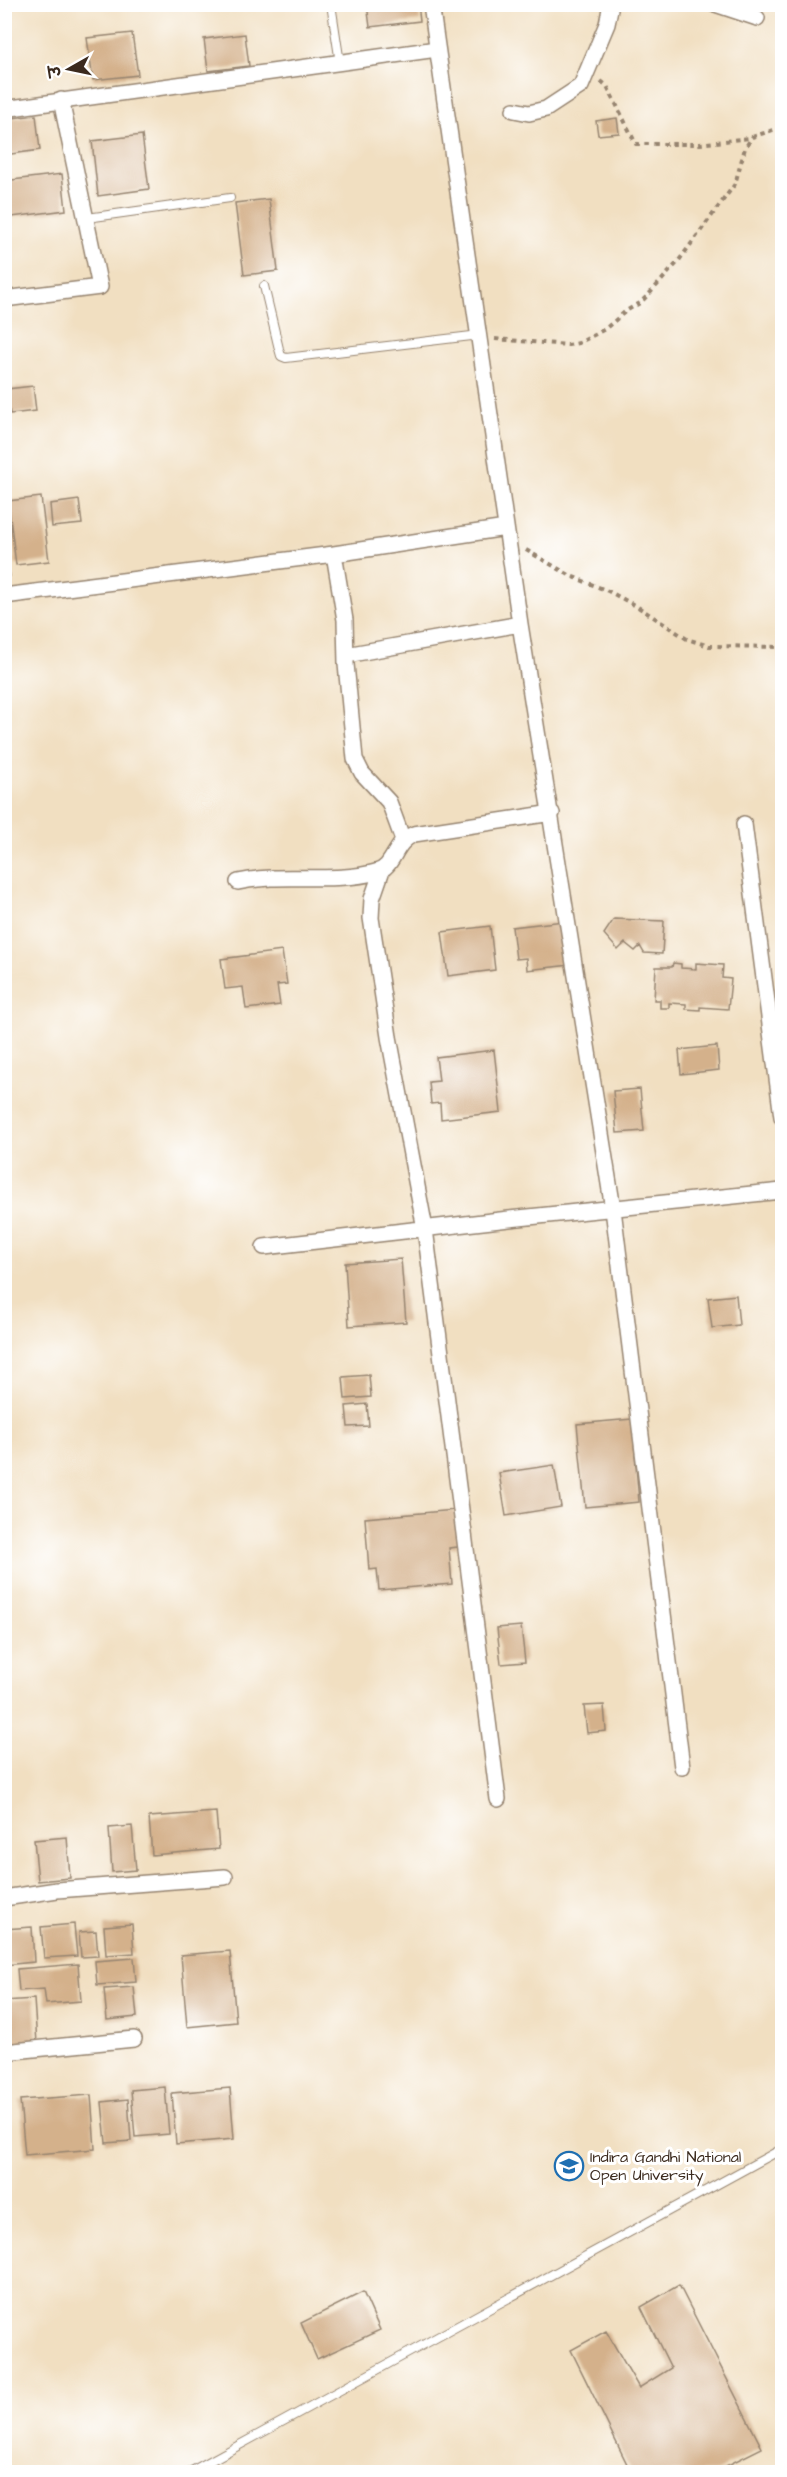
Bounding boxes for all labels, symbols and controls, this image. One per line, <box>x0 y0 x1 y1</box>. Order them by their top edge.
north arrow <box>39 39 99 99</box>
text: उ <box>43 63 67 80</box>
place label: Indira Gandhi National Open University <box>590 2146 741 2187</box>
school or university icon: Indira Gandhi National Open University <box>553 2150 585 2182</box>

